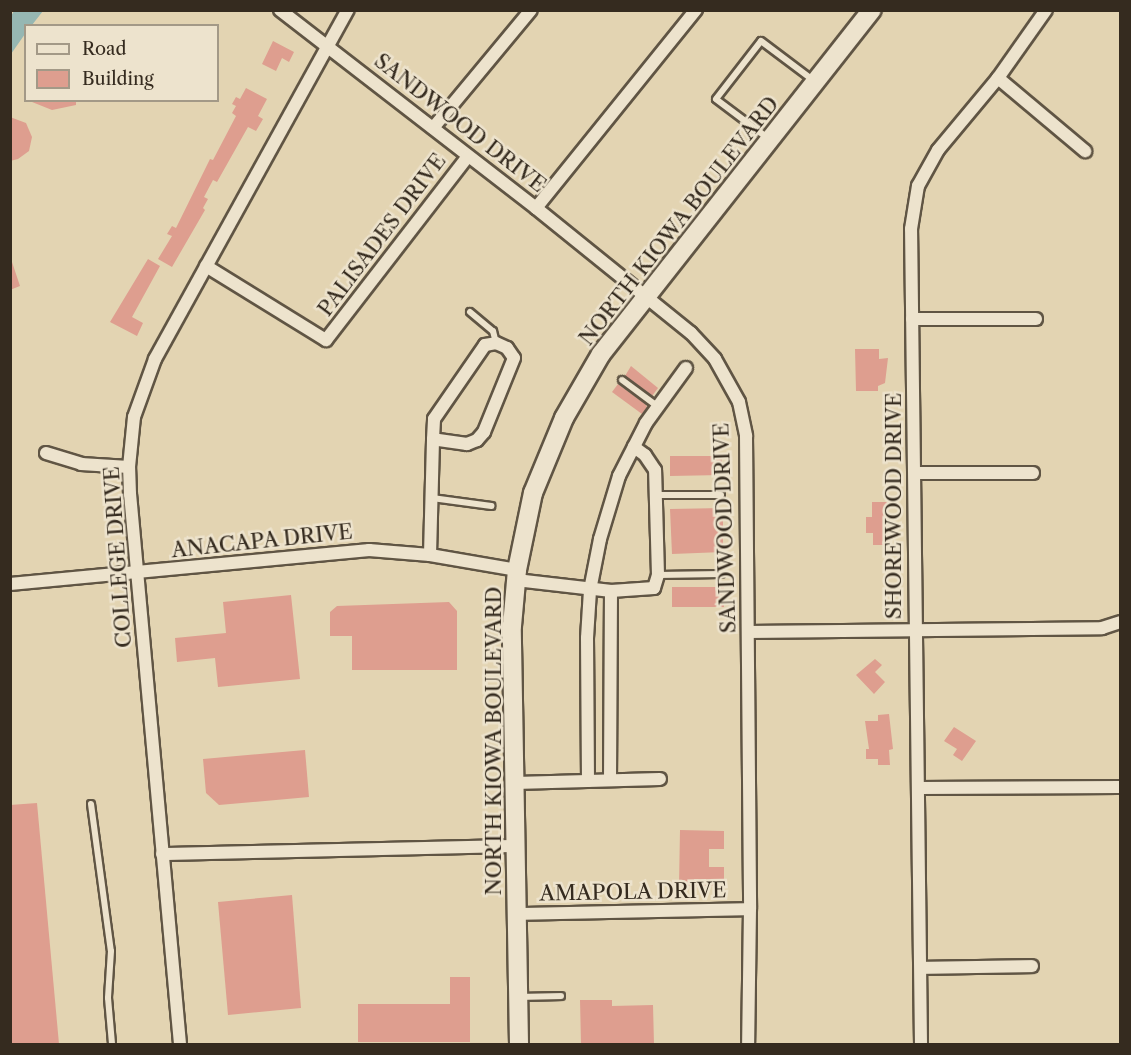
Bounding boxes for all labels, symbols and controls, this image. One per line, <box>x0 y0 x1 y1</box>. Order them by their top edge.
legend <box>24 24 219 102</box>
text: Road <box>82 38 127 60</box>
street label: SANDWOOD DRIVE <box>369 48 551 198</box>
text: Building <box>82 68 154 90</box>
street label: NORTH KIOWA BOULEVARD <box>574 91 784 351</box>
street label: PALISADES DRIVE <box>313 149 451 321</box>
street label: SHOREWOOD DRIVE <box>881 393 907 619</box>
street label: SANDWOOD DRIVE <box>709 422 741 634</box>
street label: COLLEGE DRIVE <box>99 465 137 649</box>
street label: ANACAPA DRIVE <box>170 519 354 563</box>
street label: NORTH KIOWA BOULEVARD <box>481 586 507 896</box>
street label: AMAPOLA DRIVE <box>539 878 727 906</box>

